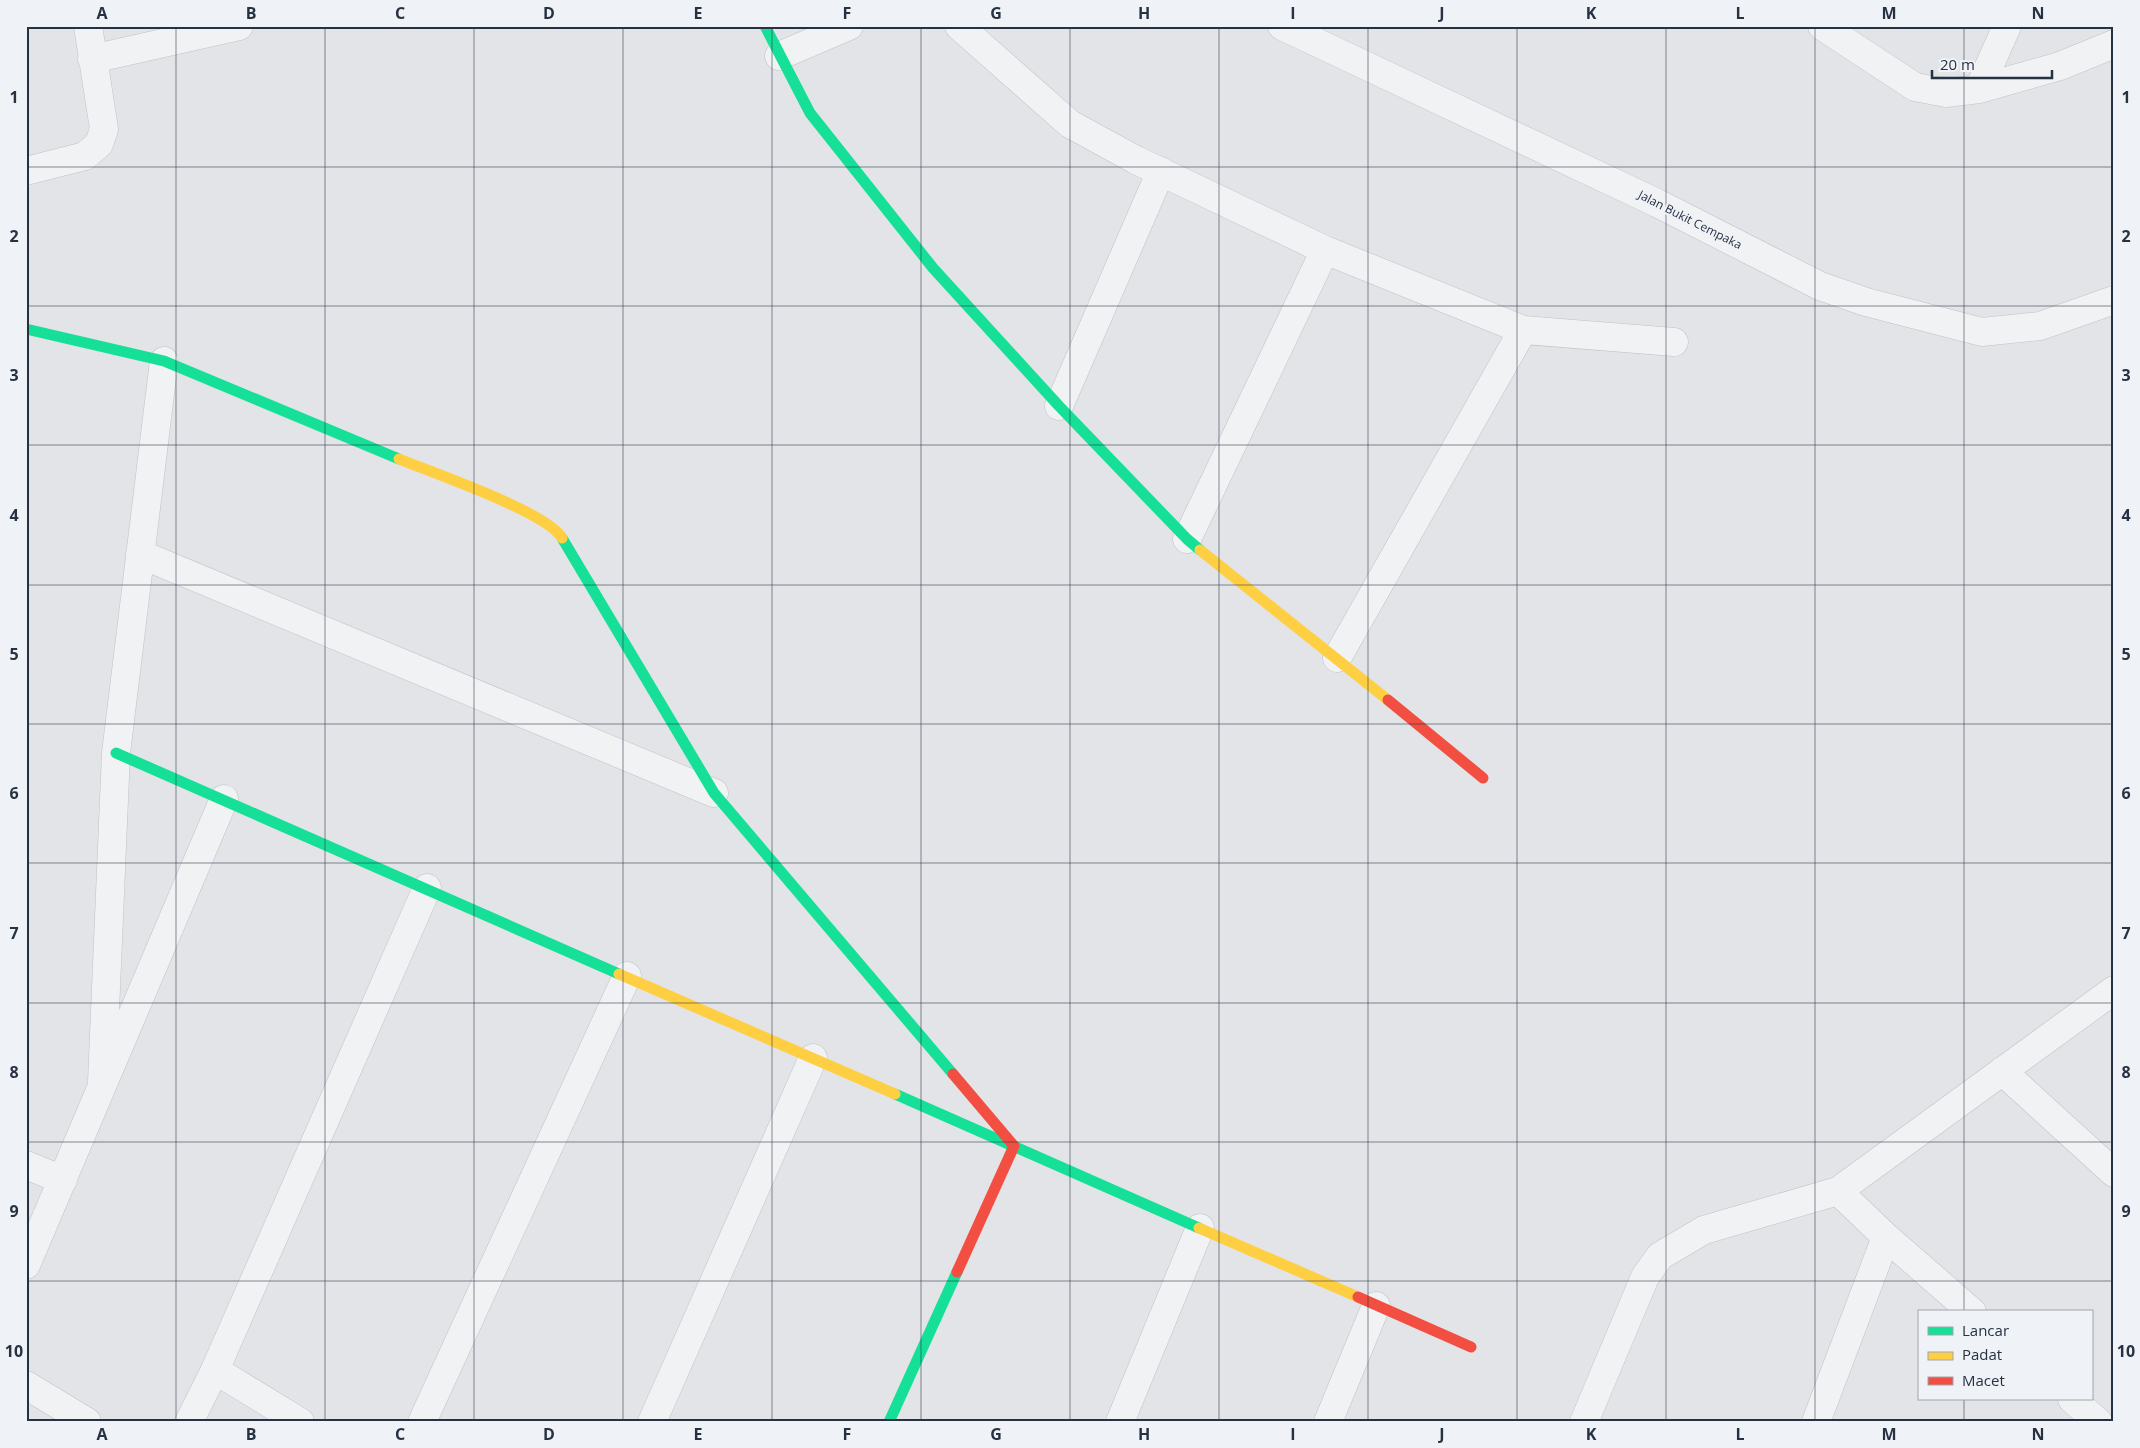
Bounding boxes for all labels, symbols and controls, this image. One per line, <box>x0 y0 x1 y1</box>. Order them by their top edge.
text: A <box>96 2 108 24</box>
text: B <box>246 2 256 24</box>
text: C <box>395 2 405 24</box>
text: D <box>543 2 555 24</box>
text: E <box>694 2 703 24</box>
text: F <box>843 2 851 24</box>
text: G <box>990 2 1002 24</box>
text: H <box>1138 2 1150 24</box>
text: I <box>1290 2 1296 24</box>
text: J <box>1437 2 1445 24</box>
text: K <box>1586 2 1597 24</box>
text: L <box>1735 2 1745 24</box>
text: M <box>1881 2 1897 24</box>
text: N <box>2031 2 2045 24</box>
scale bar <box>1932 48 2052 80</box>
text: 20 m <box>1940 54 1975 74</box>
text: 1 <box>9 86 19 108</box>
text: 1 <box>2121 86 2131 108</box>
street label: Jalan Bukit Cempaka <box>1635 186 1745 253</box>
text: 2 <box>9 225 19 247</box>
text: 2 <box>2121 225 2131 247</box>
text: 3 <box>9 364 19 386</box>
text: 3 <box>2121 364 2131 386</box>
text: 4 <box>9 504 19 526</box>
text: 4 <box>2121 504 2131 526</box>
text: 5 <box>9 643 19 665</box>
text: 5 <box>2121 643 2131 665</box>
text: 6 <box>9 782 19 804</box>
text: 6 <box>2121 782 2131 804</box>
text: 7 <box>9 922 19 944</box>
text: 7 <box>2121 922 2131 944</box>
text: 8 <box>9 1061 19 1083</box>
text: 8 <box>2121 1061 2131 1083</box>
text: 9 <box>9 1200 19 1222</box>
text: 9 <box>2121 1200 2131 1222</box>
legend <box>1918 1310 2092 1400</box>
text: Lancar <box>1962 1320 2009 1340</box>
text: 10 <box>5 1340 23 1362</box>
text: 10 <box>2117 1340 2135 1362</box>
text: Padat <box>1962 1344 2002 1364</box>
text: Macet <box>1962 1370 2005 1390</box>
text: A <box>96 1423 108 1445</box>
text: B <box>246 1423 256 1445</box>
text: C <box>395 1423 405 1445</box>
text: D <box>543 1423 555 1445</box>
text: E <box>694 1423 703 1445</box>
text: F <box>843 1423 851 1445</box>
text: G <box>990 1423 1002 1445</box>
text: H <box>1138 1423 1150 1445</box>
text: I <box>1290 1423 1296 1445</box>
text: J <box>1437 1423 1445 1445</box>
text: K <box>1586 1423 1597 1445</box>
text: L <box>1735 1423 1745 1445</box>
text: M <box>1881 1423 1897 1445</box>
text: N <box>2031 1423 2045 1445</box>

